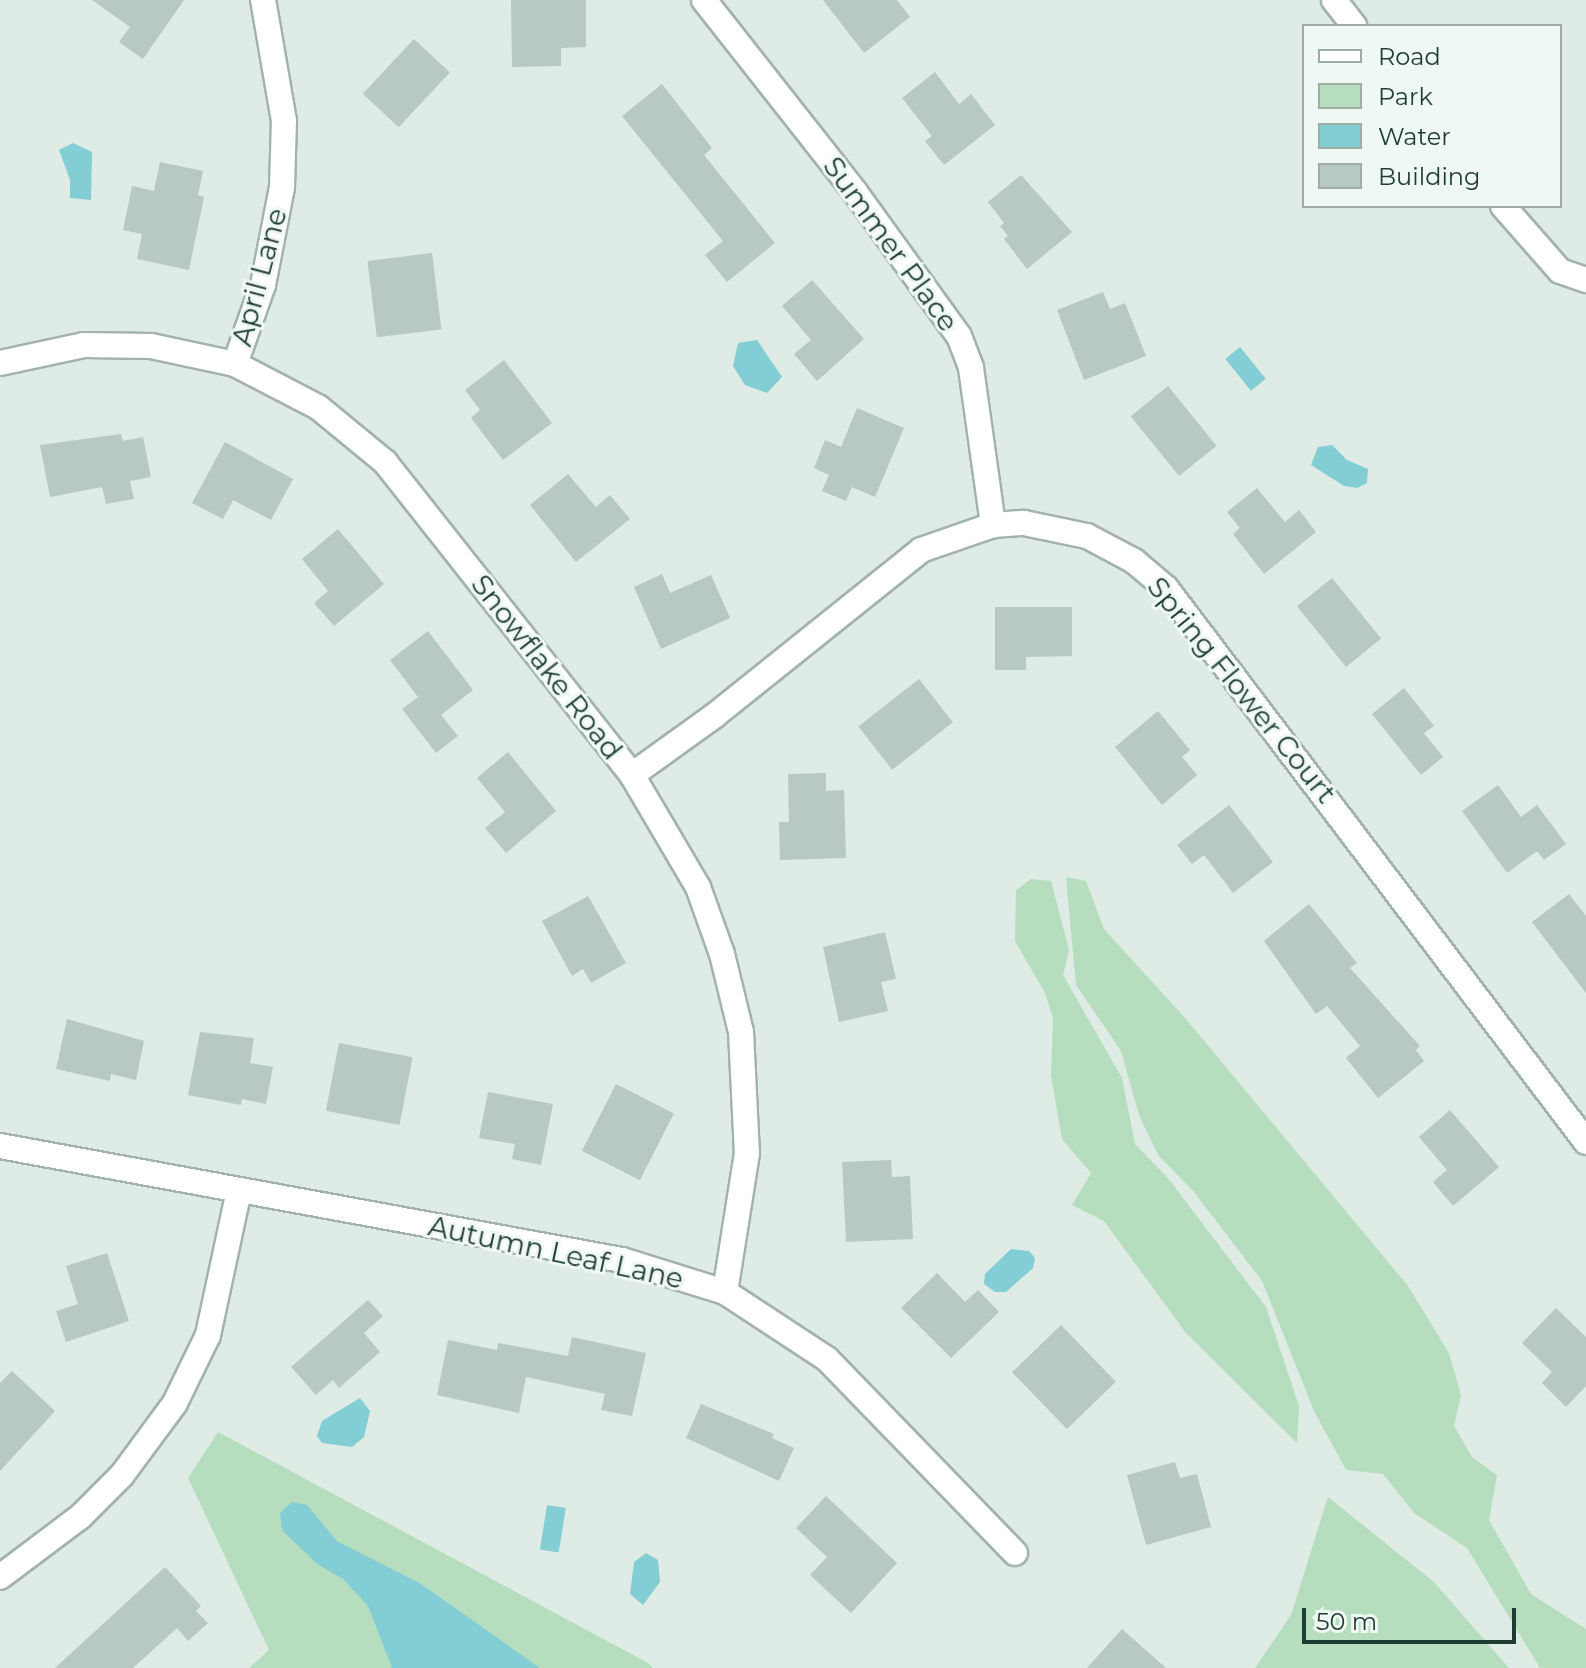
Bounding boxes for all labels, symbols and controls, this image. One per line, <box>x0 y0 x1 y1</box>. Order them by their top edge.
legend <box>1302 24 1562 208</box>
text: Road <box>1378 42 1441 71</box>
text: Park <box>1378 82 1433 111</box>
text: Water <box>1378 122 1451 151</box>
street label: Summer Place <box>816 150 966 338</box>
text: Building <box>1378 162 1481 191</box>
street label: April Lane <box>224 204 294 350</box>
street label: Snowflake Road <box>464 568 630 766</box>
street label: Spring Flower Court <box>1141 570 1343 810</box>
street label: Autumn Leaf Lane <box>425 1209 687 1295</box>
scale bar <box>1306 1592 1520 1642</box>
text: 50 m <box>1316 1607 1377 1636</box>

